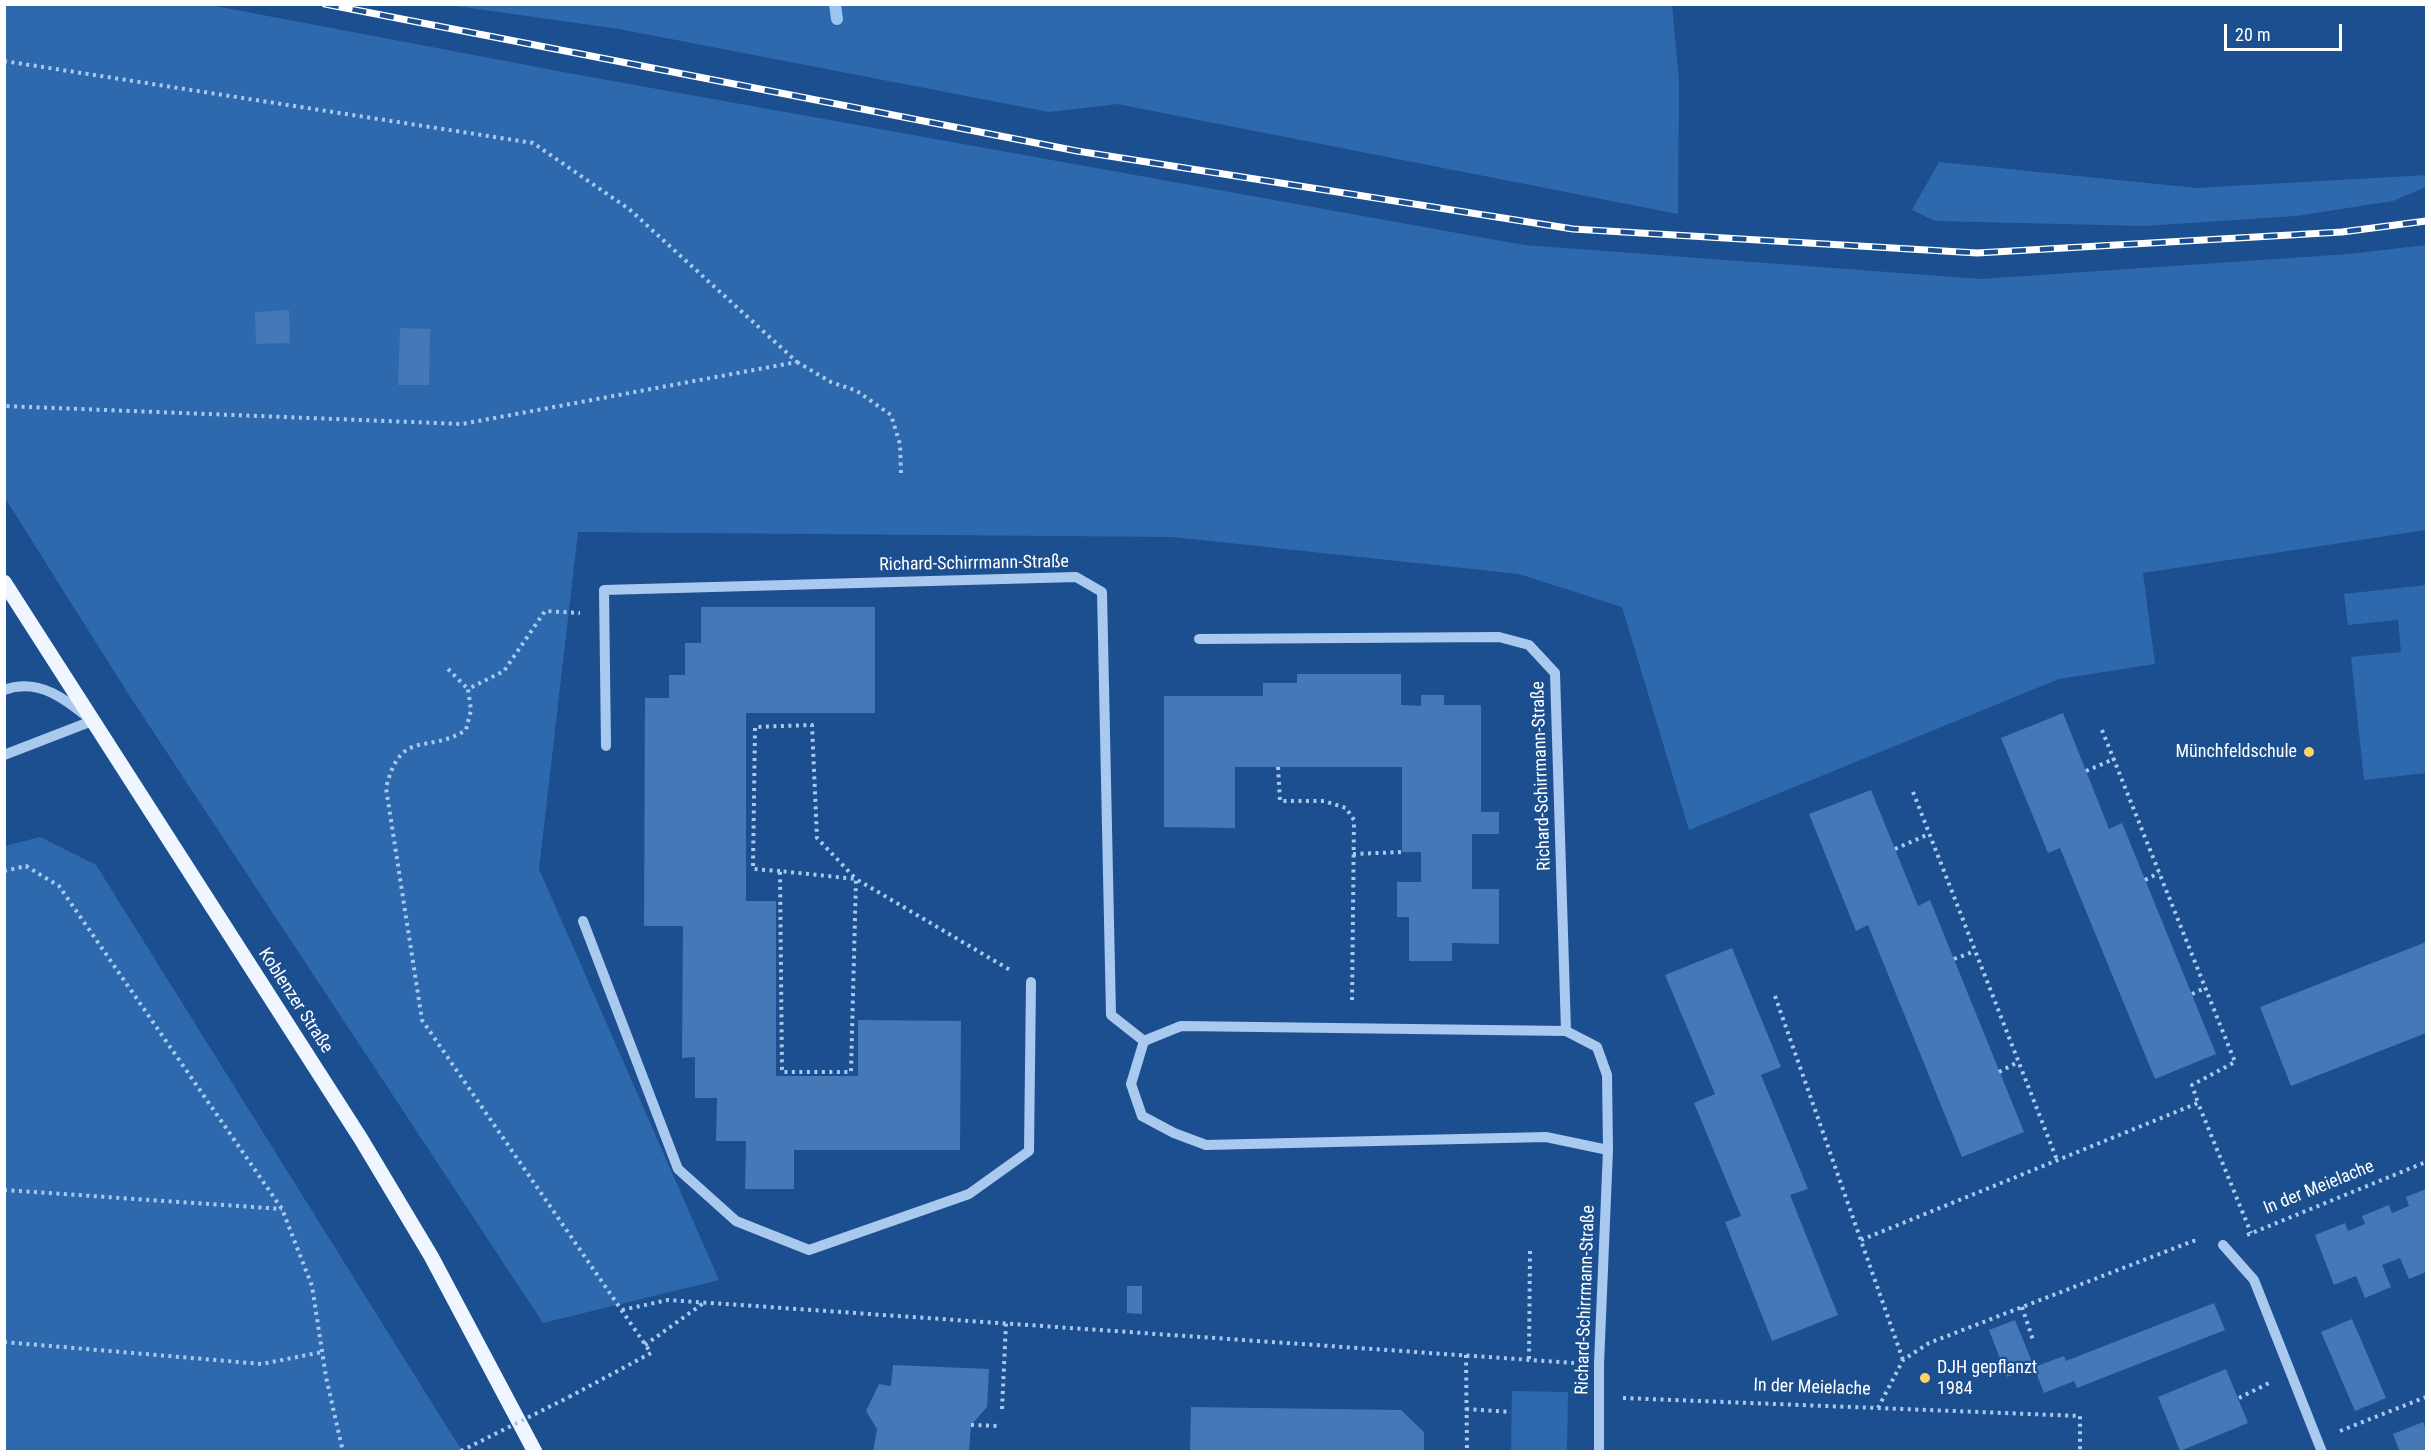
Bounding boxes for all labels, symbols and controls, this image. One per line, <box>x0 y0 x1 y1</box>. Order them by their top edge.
scale bar <box>2227 12 2346 50</box>
text: 20 m <box>2235 24 2270 45</box>
street label: Richard-Schirrmann-Straße <box>879 552 1069 576</box>
street label: Richard-Schirrmann-Straße <box>1528 681 1556 871</box>
place label: Münchfeldschule <box>2176 741 2297 763</box>
marker: Münchfeldschule <box>2302 745 2316 759</box>
street label: Koblenzer Straße <box>253 944 337 1058</box>
street label: In der Meielache <box>2261 1156 2377 1220</box>
street label: Richard-Schirrmann-Straße <box>1572 1205 1600 1395</box>
place label: DJH gepflanzt 1984 <box>1937 1357 2037 1400</box>
marker: DJH gepflanzt 1984 <box>1918 1371 1932 1385</box>
street label: In der Meielache <box>1753 1375 1871 1401</box>

